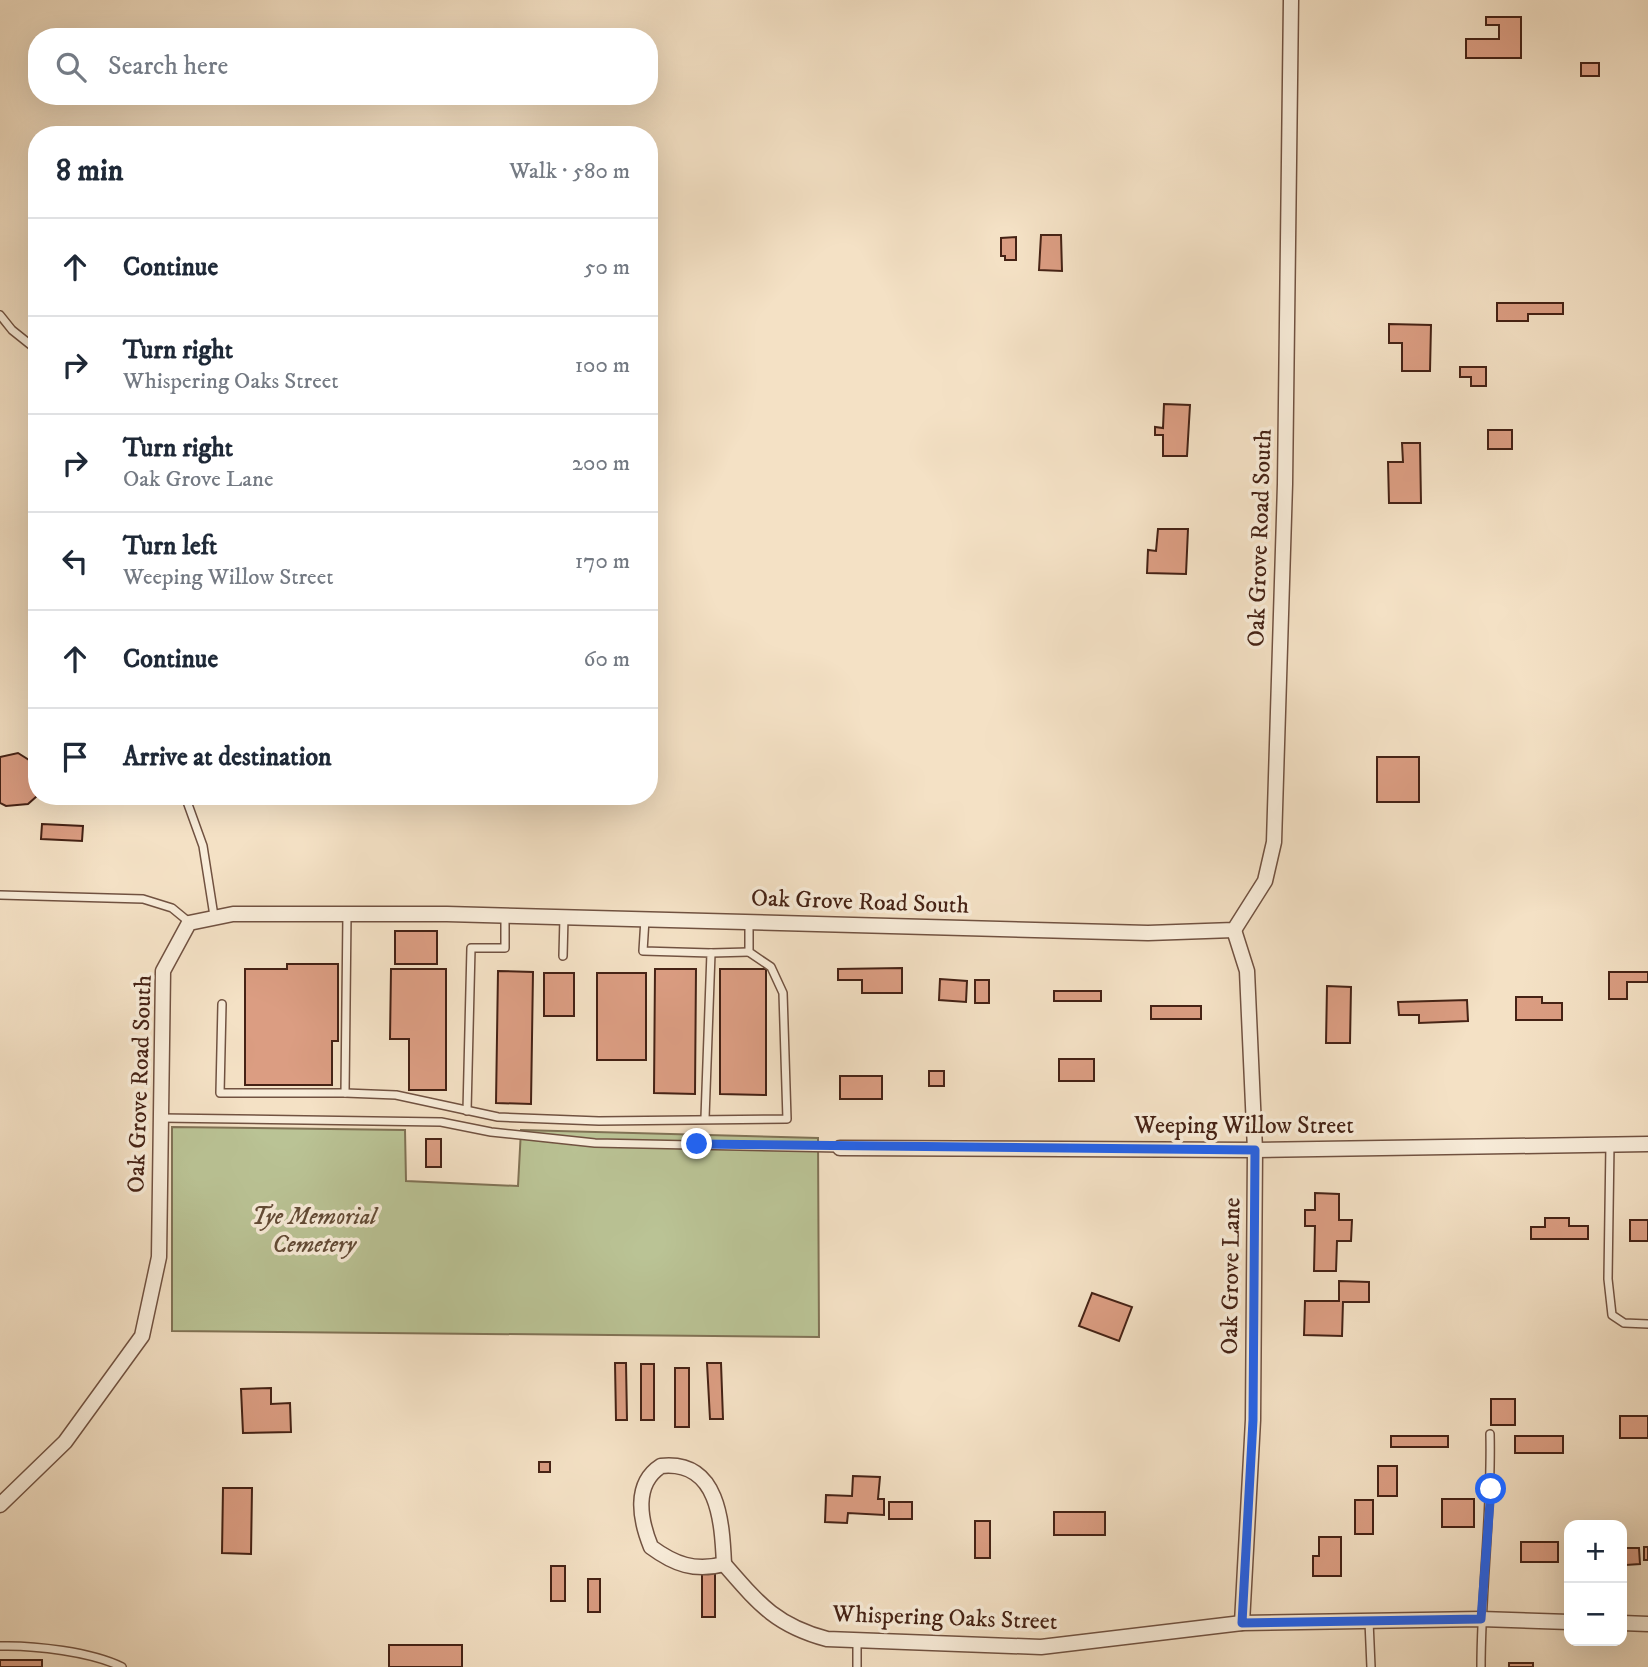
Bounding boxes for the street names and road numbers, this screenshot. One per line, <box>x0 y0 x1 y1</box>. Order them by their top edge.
street label: Oak Grove Road South <box>1241 428 1279 648</box>
street label: Oak Grove Road South <box>750 883 970 921</box>
street label: Oak Grove Road South <box>121 974 159 1194</box>
street label: Weeping Willow Street <box>1133 1111 1354 1141</box>
street label: Oak Grove Lane <box>1215 1197 1247 1355</box>
street label: Whispering Oaks Street <box>831 1599 1058 1637</box>

